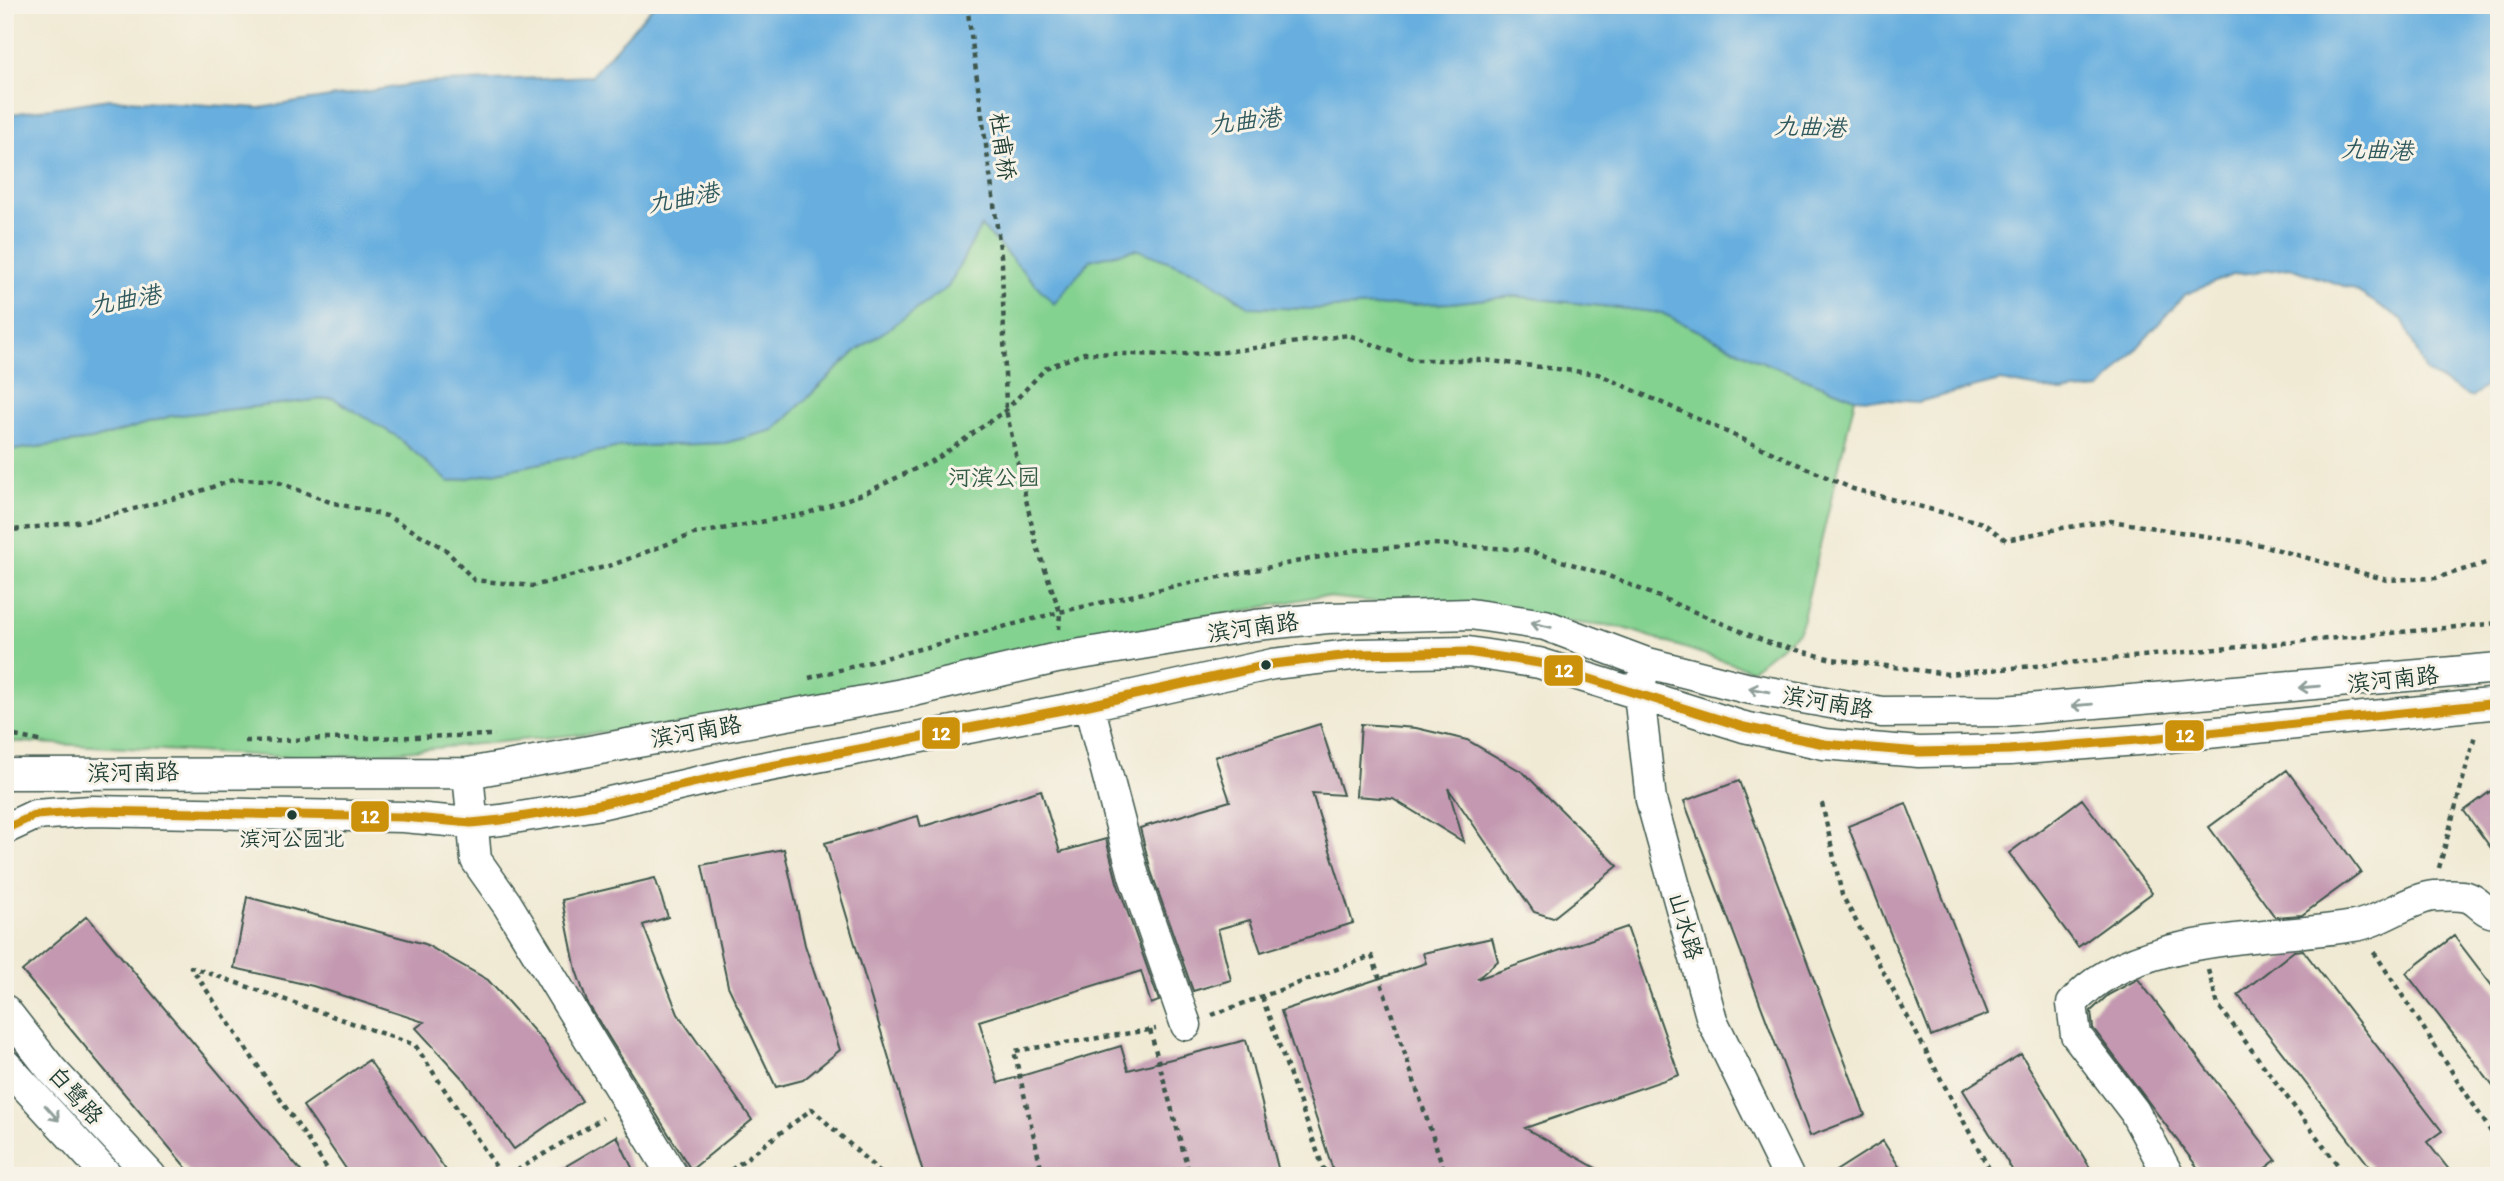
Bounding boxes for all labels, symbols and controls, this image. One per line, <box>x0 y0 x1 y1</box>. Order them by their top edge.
water label: 九曲港 <box>1207 101 1284 139</box>
street label: 杜甫桥 <box>984 110 1022 182</box>
water label: 九曲港 <box>1774 111 1849 142</box>
water label: 九曲港 <box>2341 134 2416 165</box>
water label: 九曲港 <box>645 177 723 218</box>
water label: 九曲港 <box>87 279 165 320</box>
park label: 河滨公园 <box>948 463 1040 491</box>
street label: 滨河南路 <box>1205 607 1301 647</box>
one-way arrow <box>1530 618 1553 631</box>
line badge: 12 <box>1543 654 1584 687</box>
unlabelled marker <box>1259 658 1273 672</box>
text: 12 <box>1555 659 1573 682</box>
street label: 滨河南路 <box>2346 660 2440 698</box>
street label: 滨河南路 <box>1780 680 1876 724</box>
one-way arrow <box>2298 681 2321 694</box>
one-way arrow <box>1748 683 1771 697</box>
one-way arrow <box>2071 699 2094 712</box>
street label: 滨河南路 <box>648 709 744 753</box>
line badge: 12 <box>921 716 961 750</box>
line badge: 12 <box>2164 719 2205 752</box>
text: 12 <box>932 722 950 745</box>
text: 12 <box>2176 724 2194 747</box>
street label: 滨河南路 <box>87 757 179 787</box>
line badge: 12 <box>350 800 390 833</box>
text: 12 <box>361 805 379 828</box>
marker: 滨河公园北 <box>285 808 299 822</box>
place label: 滨河公园北 <box>240 826 345 851</box>
street label: 山水路 <box>1663 889 1709 963</box>
street label: 白鹭路 <box>43 1060 109 1130</box>
one-way arrow <box>44 1104 60 1122</box>

